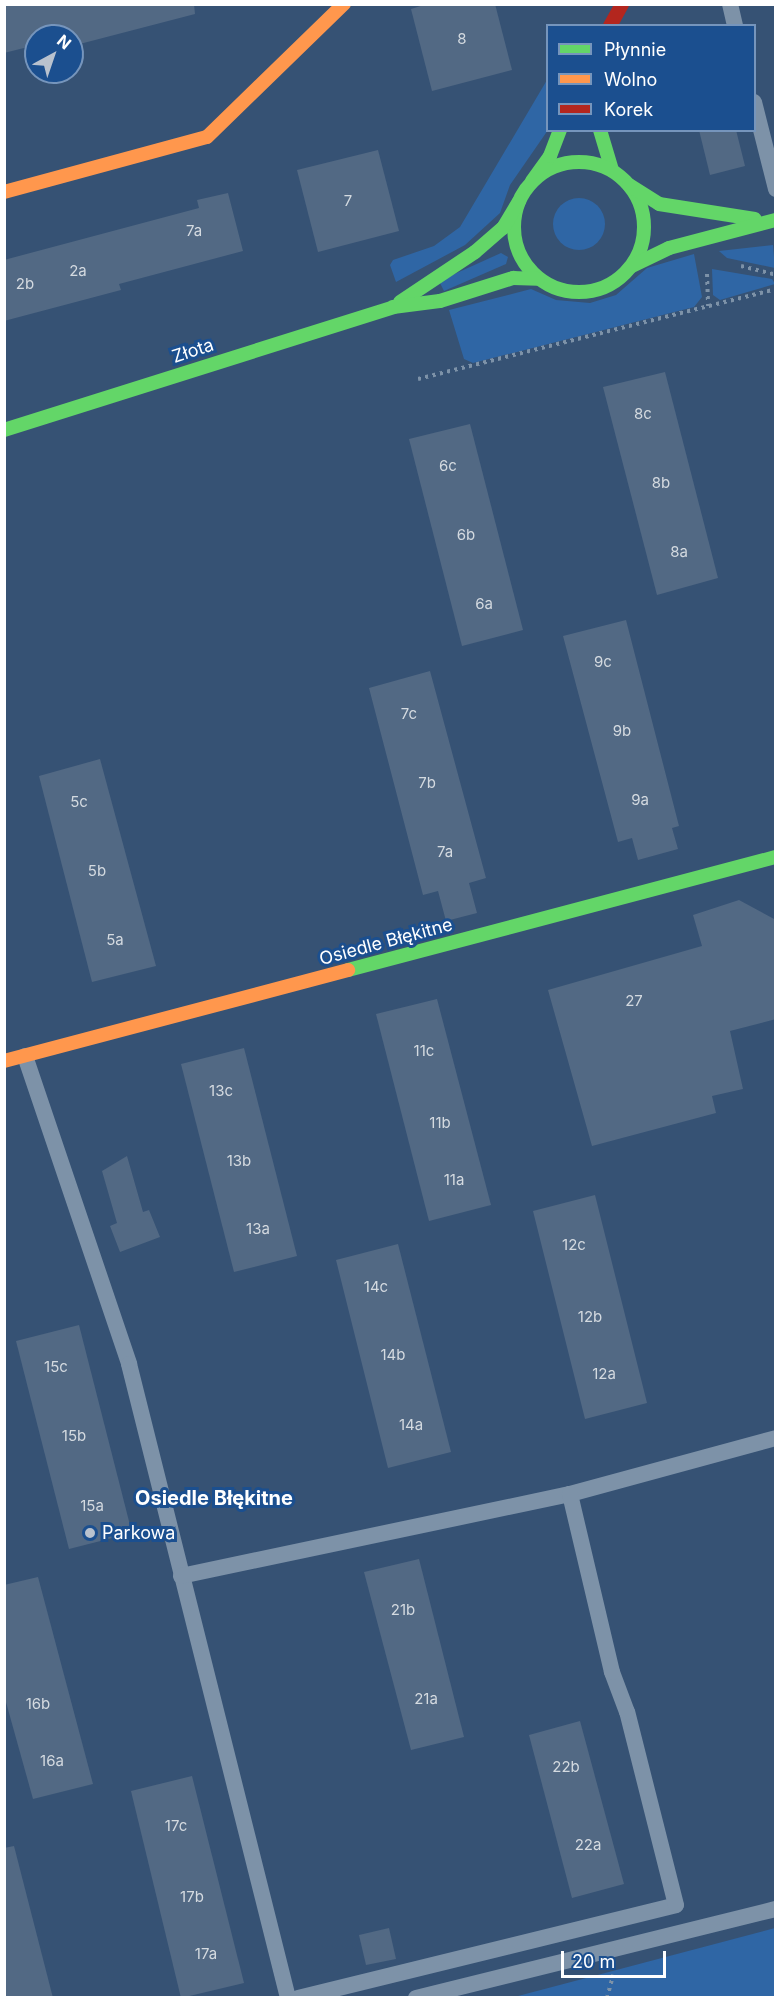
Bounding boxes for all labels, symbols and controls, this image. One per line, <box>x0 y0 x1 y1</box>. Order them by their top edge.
north arrow <box>24 24 84 84</box>
legend <box>546 24 756 132</box>
text: N <box>53 30 75 53</box>
house number: 8 <box>457 30 467 48</box>
text: Płynnie <box>604 39 666 60</box>
text: Wolno <box>604 69 657 90</box>
text: Korek <box>604 99 653 120</box>
house number: 7 <box>344 192 352 210</box>
house number: 7a <box>186 222 202 240</box>
house number: 2a <box>69 262 87 280</box>
house number: 2b <box>16 275 34 293</box>
street label: Złota <box>169 334 217 368</box>
house number: 8c <box>634 405 652 423</box>
house number: 6c <box>439 457 457 475</box>
house number: 8b <box>652 474 670 492</box>
house number: 6b <box>457 526 475 544</box>
house number: 8a <box>670 543 688 561</box>
house number: 6a <box>475 595 493 613</box>
house number: 9c <box>594 653 612 671</box>
house number: 7c <box>401 705 417 723</box>
house number: 9b <box>613 722 631 740</box>
house number: 7b <box>418 774 436 792</box>
house number: 9a <box>631 791 649 809</box>
house number: 5c <box>70 793 88 811</box>
house number: 7a <box>437 843 453 861</box>
house number: 5b <box>88 862 106 880</box>
street label: Osiedle Błękitne <box>317 914 455 970</box>
house number: 5a <box>106 931 124 949</box>
house number: 27 <box>625 992 643 1010</box>
house number: 11c <box>414 1042 434 1060</box>
house number: 13c <box>209 1082 233 1100</box>
house number: 11b <box>429 1114 451 1132</box>
house number: 13b <box>227 1152 251 1170</box>
house number: 11a <box>444 1171 464 1189</box>
house number: 13a <box>246 1220 270 1238</box>
house number: 12c <box>562 1236 586 1254</box>
house number: 14c <box>364 1278 388 1296</box>
house number: 12b <box>578 1308 602 1326</box>
house number: 14b <box>381 1346 405 1364</box>
house number: 15c <box>44 1358 68 1376</box>
house number: 12a <box>592 1365 616 1383</box>
house number: 14a <box>399 1416 423 1434</box>
house number: 15b <box>62 1427 86 1445</box>
district label: Osiedle Błękitne <box>135 1486 293 1510</box>
house number: 15a <box>80 1497 104 1515</box>
place label: Parkowa <box>102 1522 175 1544</box>
marker: Parkowa <box>83 1526 97 1540</box>
house number: 21b <box>391 1601 415 1619</box>
house number: 21a <box>414 1690 438 1708</box>
house number: 16b <box>26 1695 50 1713</box>
house number: 16a <box>40 1752 64 1770</box>
house number: 22b <box>552 1758 580 1776</box>
house number: 17c <box>165 1817 187 1835</box>
house number: 22a <box>575 1836 601 1854</box>
house number: 17b <box>180 1888 204 1906</box>
scale bar <box>564 1939 669 1977</box>
house number: 17a <box>195 1945 217 1963</box>
text: 20 m <box>572 1951 615 1972</box>

